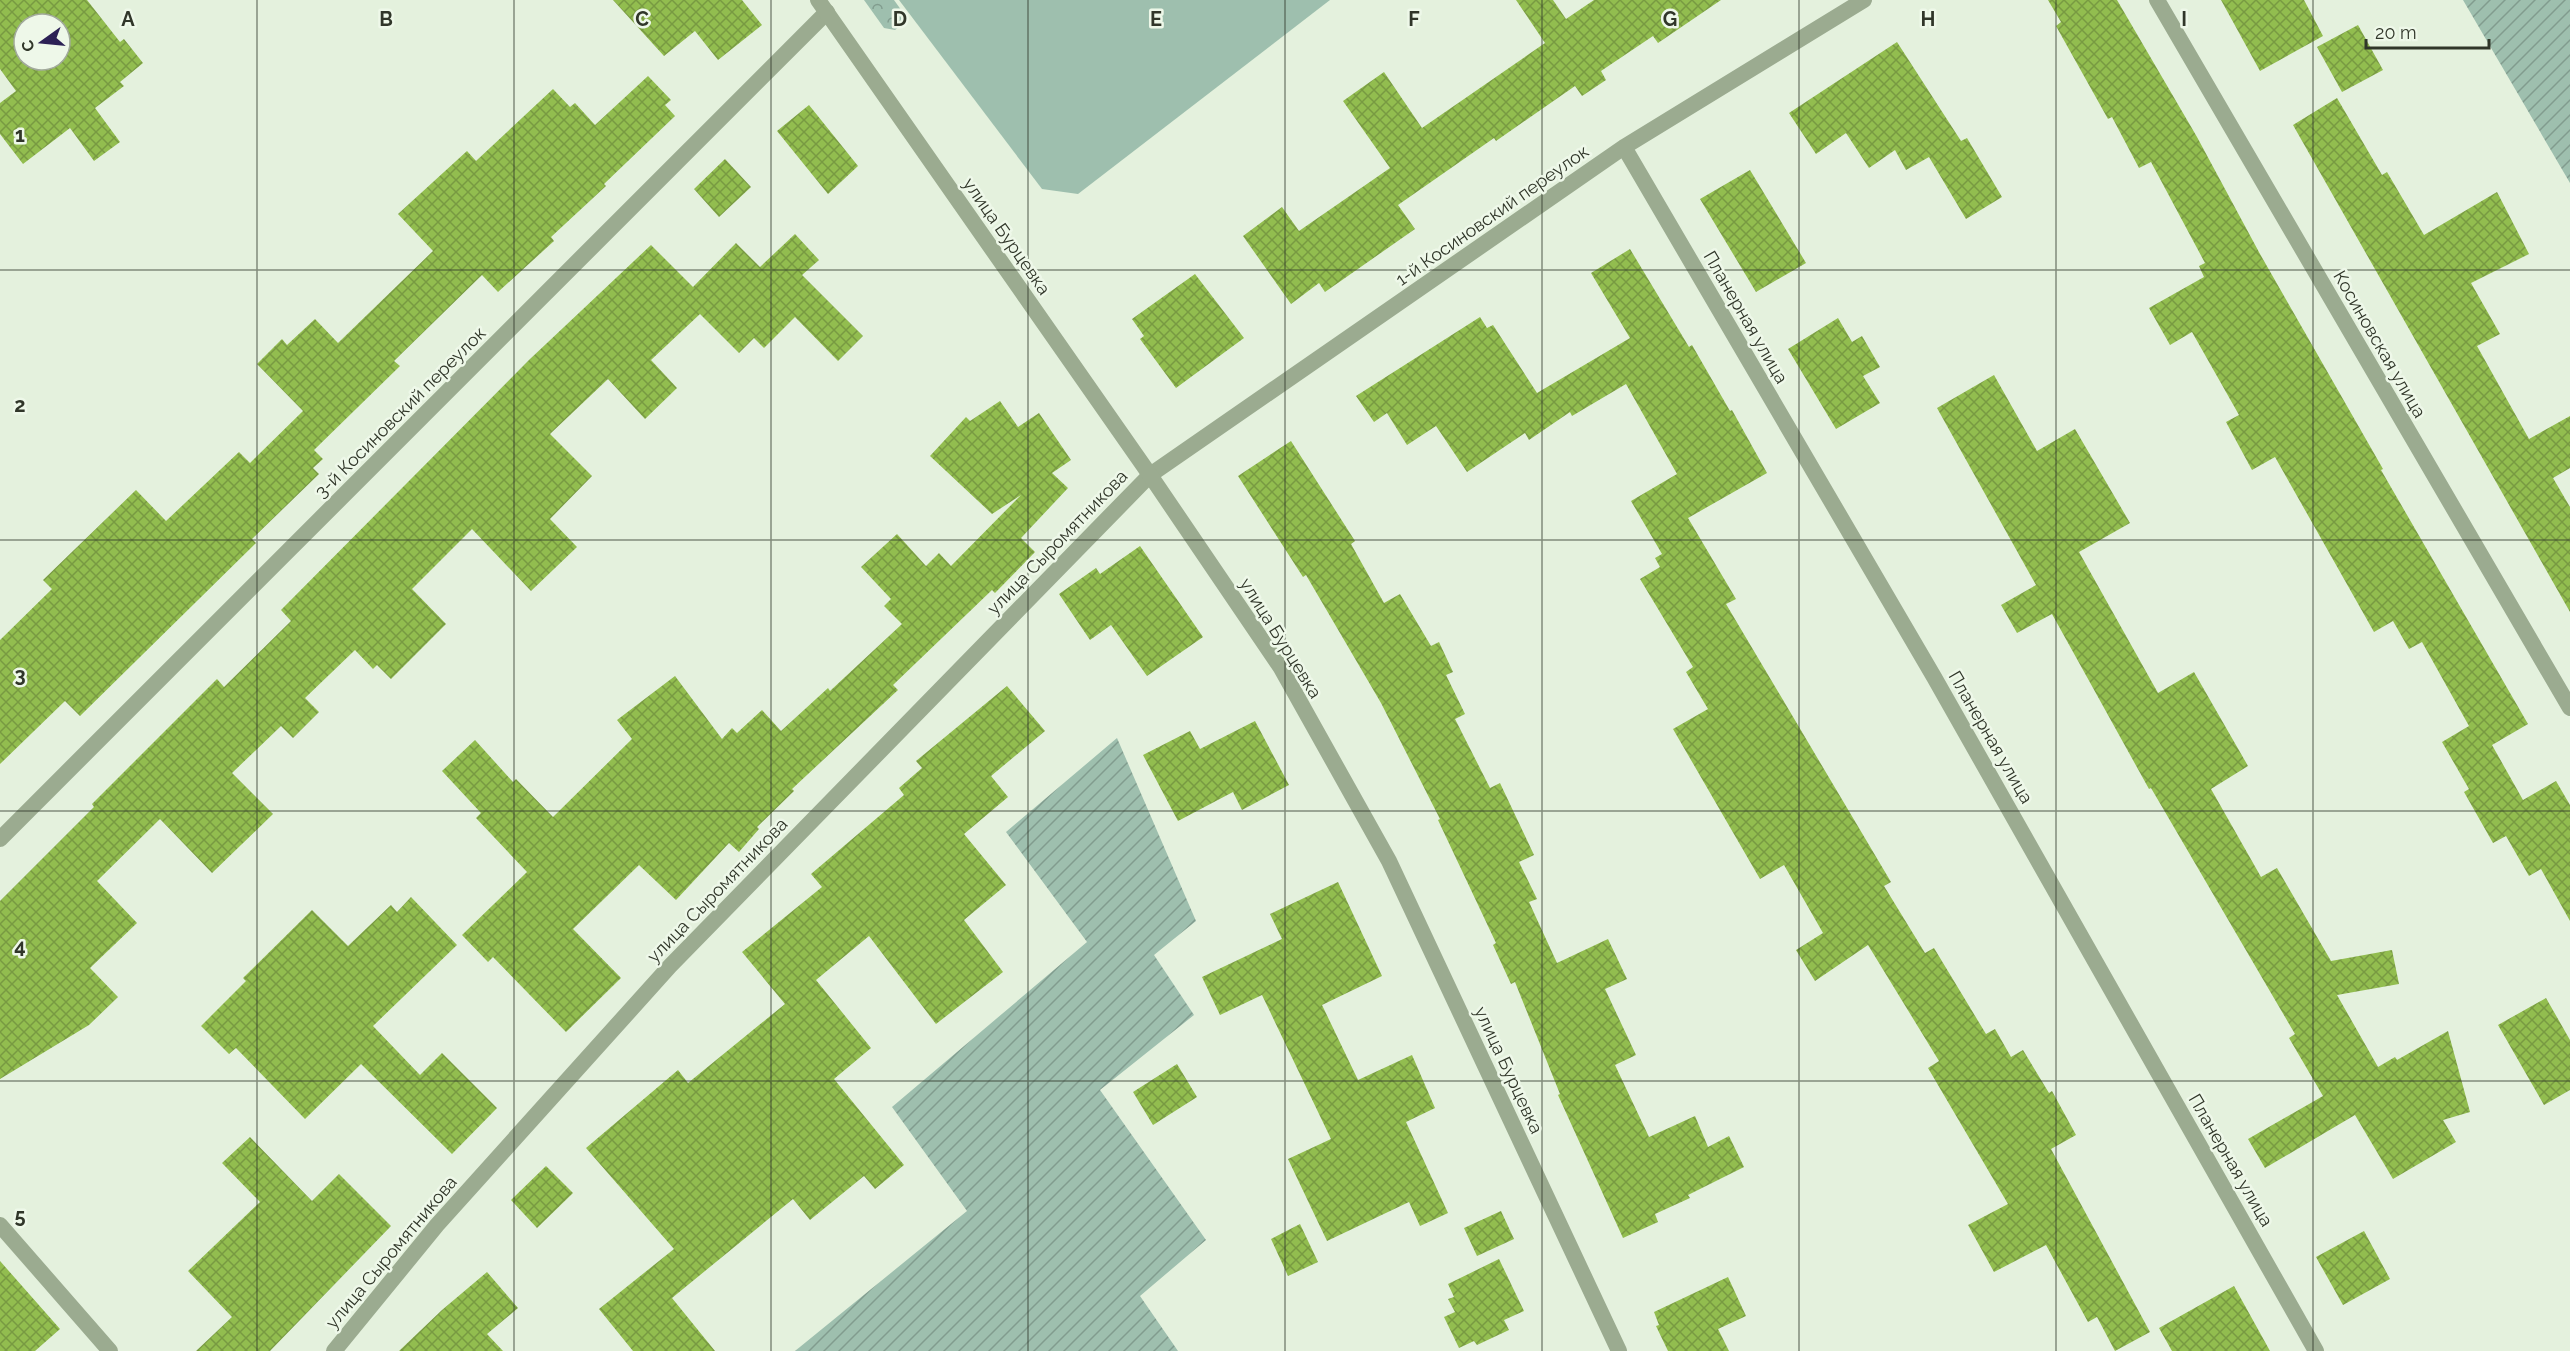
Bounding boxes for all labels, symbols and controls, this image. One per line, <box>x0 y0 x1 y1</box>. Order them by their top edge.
text: A <box>121 7 135 31</box>
text: B <box>379 7 393 31</box>
text: C <box>635 7 649 31</box>
text: D <box>893 7 907 31</box>
text: E <box>1150 7 1162 31</box>
text: F <box>1408 7 1420 31</box>
text: G <box>1663 7 1677 31</box>
text: H <box>1921 7 1935 31</box>
text: I <box>2181 7 2187 31</box>
north arrow <box>12 12 72 72</box>
scale bar <box>2366 12 2489 50</box>
text: 20 m <box>2375 22 2417 43</box>
text: С <box>17 38 39 54</box>
text: 1 <box>15 123 25 147</box>
street label: 1-й Косиновский переулок <box>1391 140 1593 290</box>
street label: улица Бурцевка <box>959 174 1055 298</box>
street label: Планерная улица <box>1699 247 1793 387</box>
street label: Косиновская улица <box>2329 267 2431 421</box>
street label: 3-й Косиновский переулок <box>310 322 490 502</box>
text: 2 <box>14 393 26 417</box>
street label: улица Сыромятникова <box>983 465 1131 619</box>
street label: улица Бурцевка <box>1236 574 1326 702</box>
text: 3 <box>14 663 26 687</box>
street label: Планерная улица <box>1944 667 2038 807</box>
street label: улица Сыромятникова <box>643 813 791 967</box>
text: 4 <box>14 934 26 958</box>
street label: улица Бурцевка <box>1470 1003 1548 1137</box>
street label: Планерная улица <box>2184 1090 2278 1230</box>
street label: улица Сыромятникова <box>321 1171 461 1333</box>
text: 5 <box>14 1204 26 1228</box>

